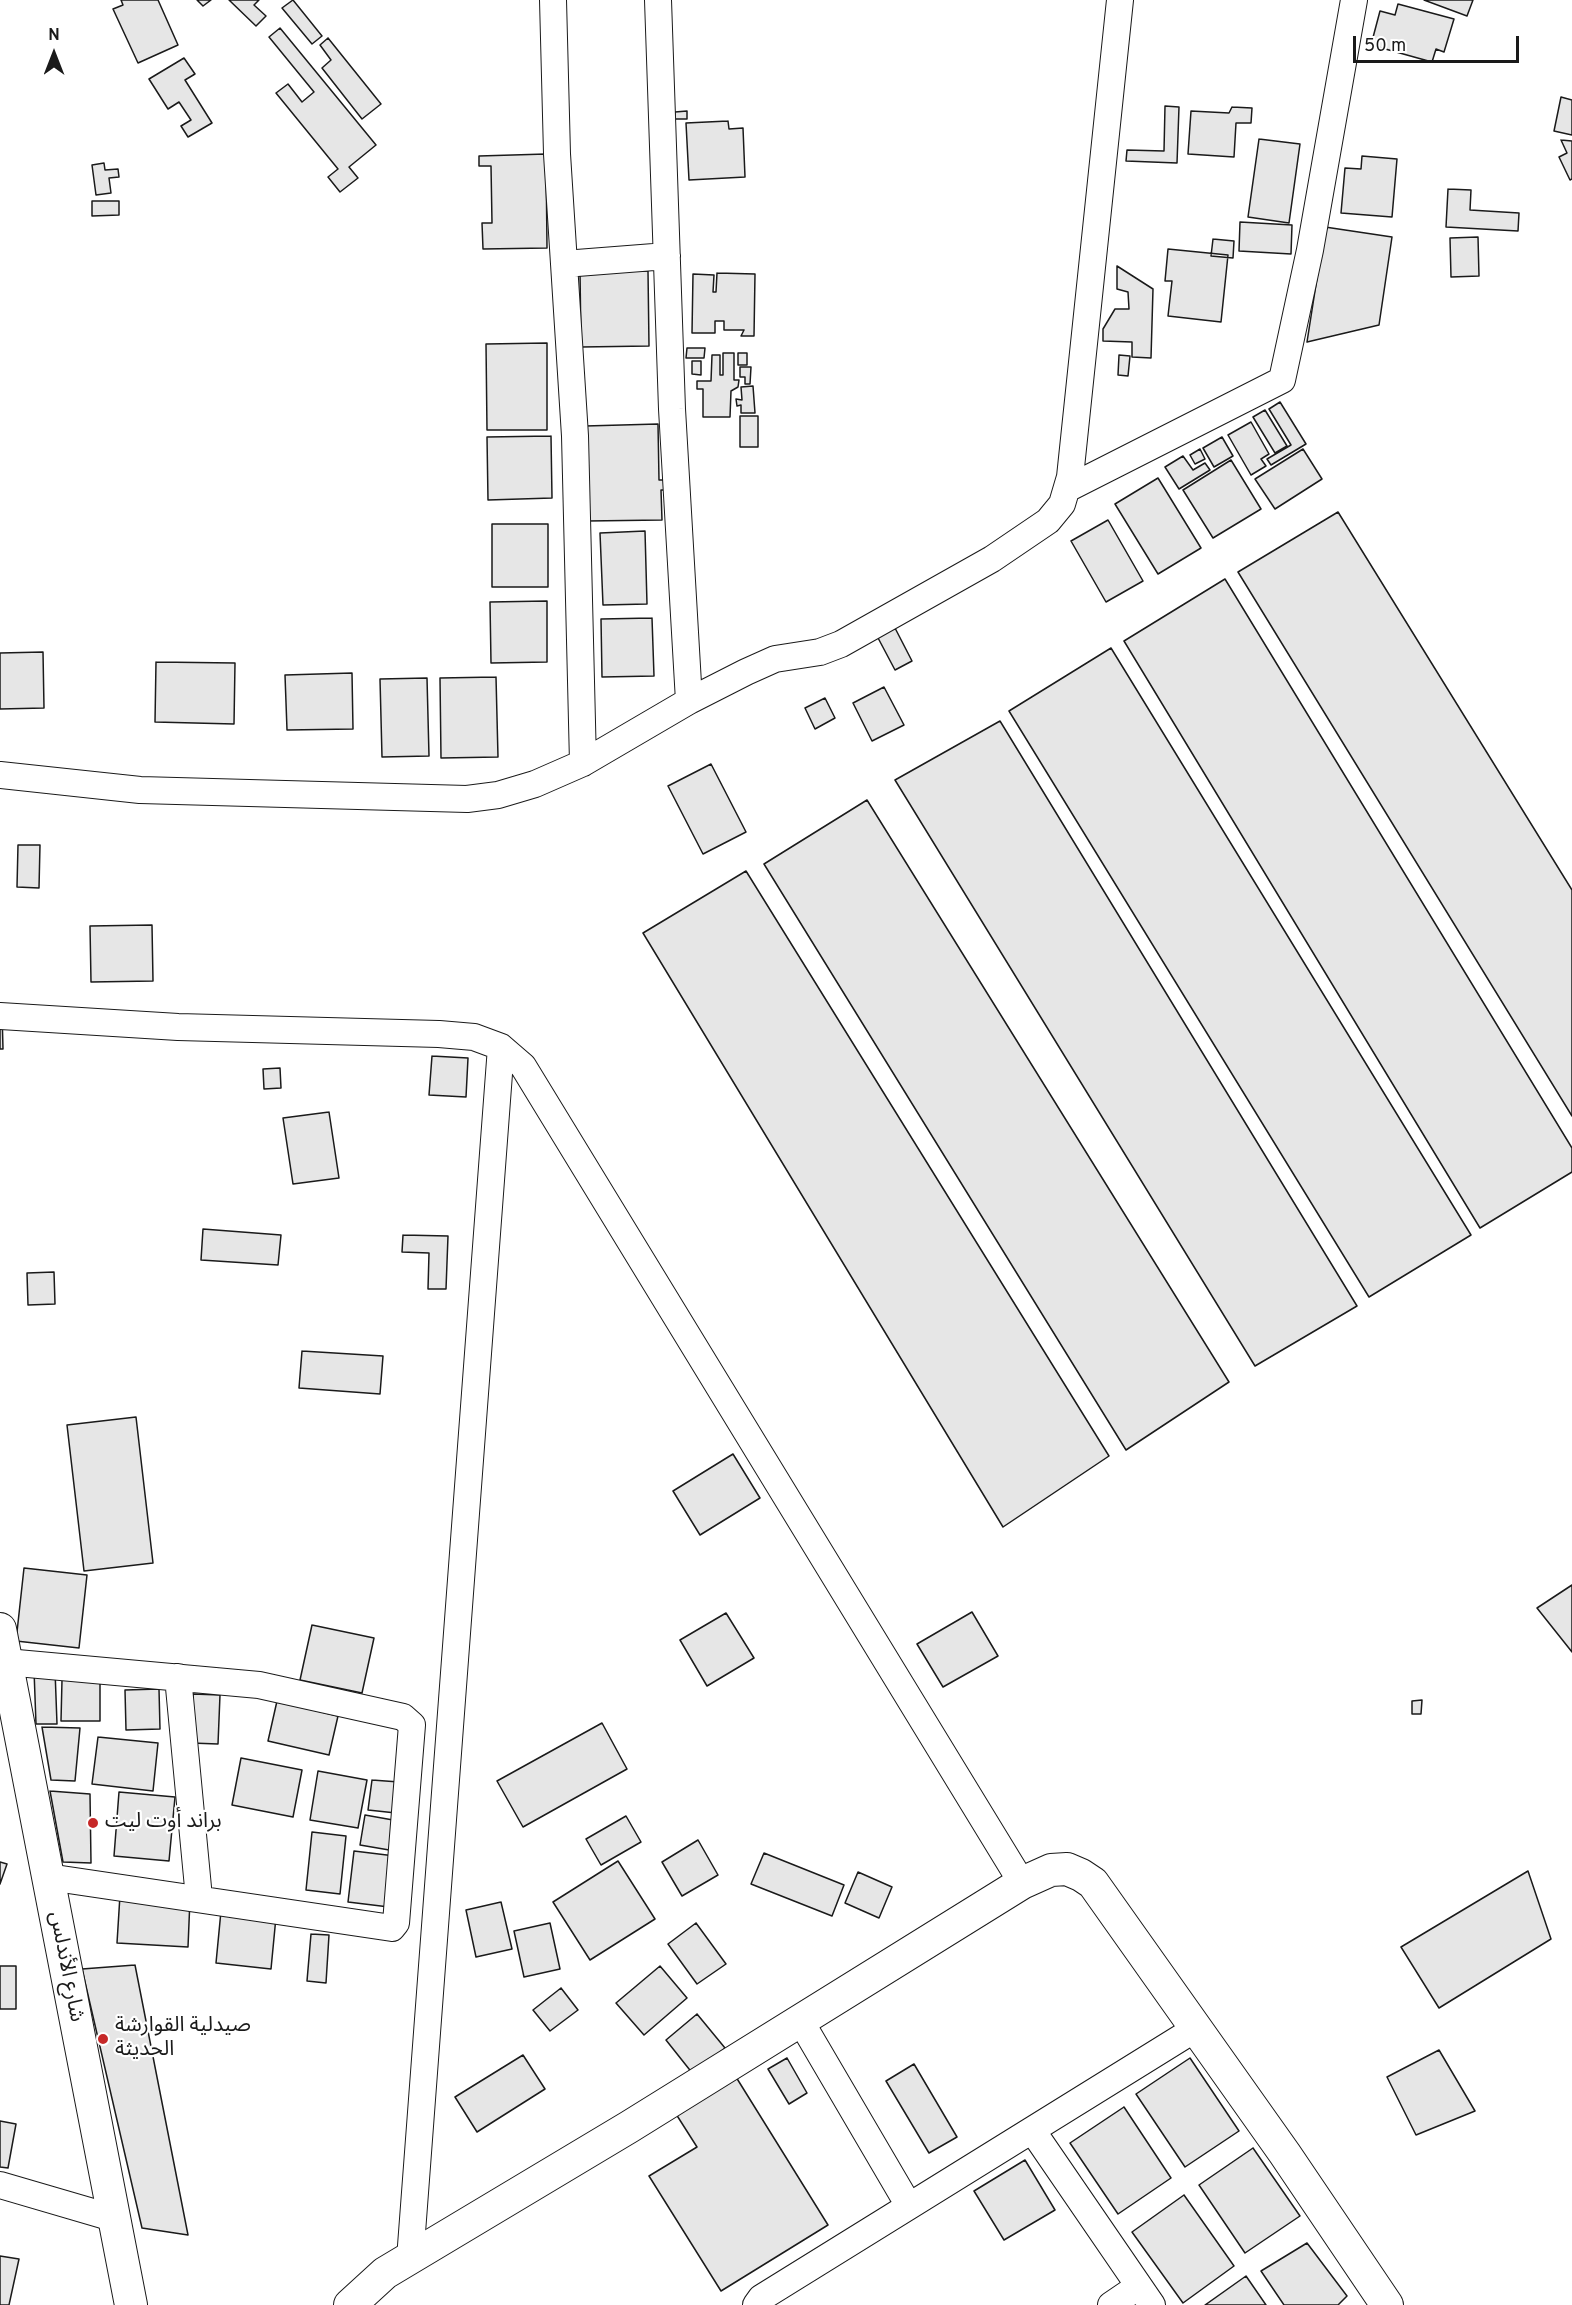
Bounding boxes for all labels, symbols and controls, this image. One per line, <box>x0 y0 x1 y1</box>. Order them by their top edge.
north arrow <box>24 24 84 84</box>
scale bar <box>1356 24 1522 62</box>
text: N <box>48 26 60 46</box>
text: 50 m <box>1364 35 1406 58</box>
place label: براند أوت ليت <box>105 1810 222 1836</box>
marker: براند أوت ليت <box>86 1816 100 1830</box>
street label: شارع الأندلس <box>42 1910 88 2024</box>
place label: صيدلية القوارشة الحديثة <box>115 2014 251 2064</box>
marker: صيدلية القوارشة الحديثة <box>96 2032 110 2046</box>

